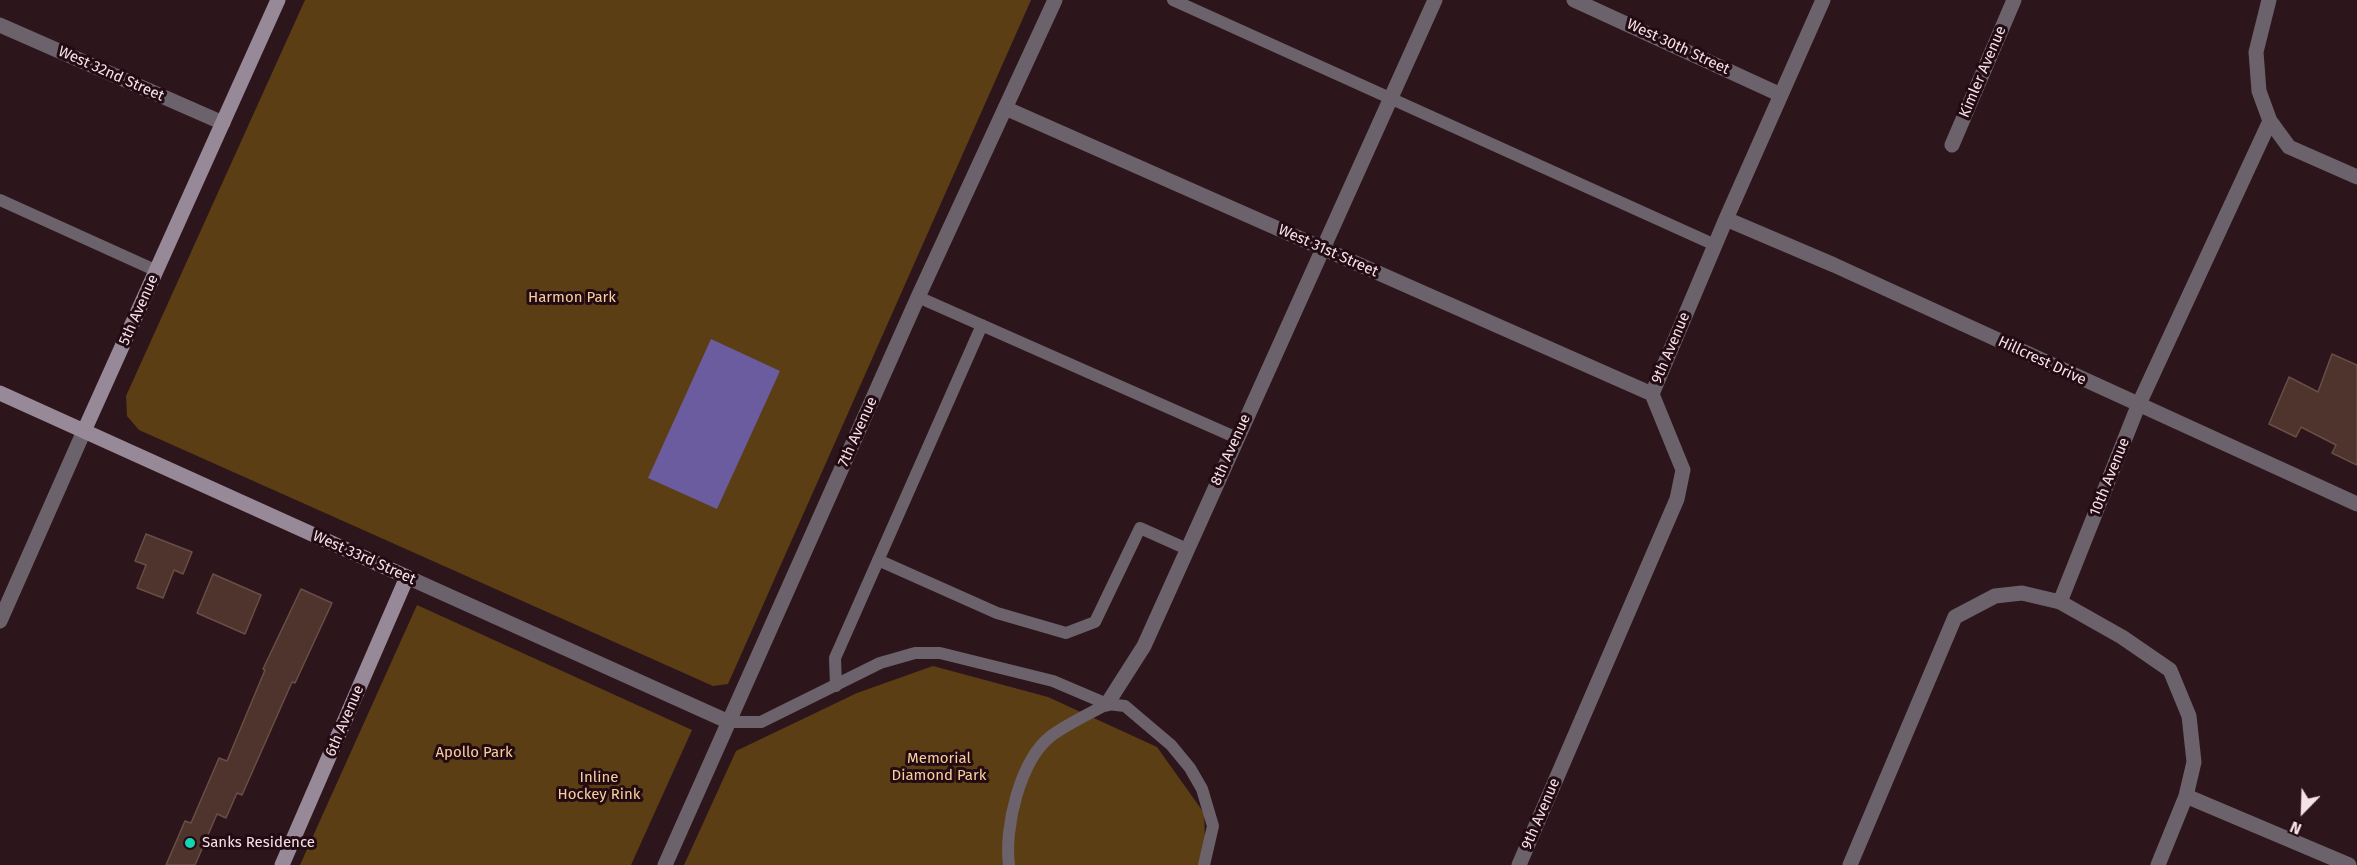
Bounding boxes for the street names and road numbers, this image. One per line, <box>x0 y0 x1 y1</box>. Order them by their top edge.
street label: West 30th Street <box>1624 15 1732 79</box>
street label: Kimler Avenue <box>1956 23 2010 121</box>
street label: West 32nd Street <box>55 43 167 105</box>
street label: West 31st Street <box>1275 221 1381 281</box>
street label: 5th Avenue <box>115 272 163 348</box>
street label: 9th Avenue <box>1648 310 1694 386</box>
street label: Hillcrest Drive <box>1995 333 2089 389</box>
street label: 7th Avenue <box>835 394 881 470</box>
street label: 8th Avenue <box>1207 412 1255 488</box>
street label: 10th Avenue <box>2086 435 2134 519</box>
street label: West 33rd Street <box>310 527 418 589</box>
street label: 6th Avenue <box>322 683 368 759</box>
street label: 9th Avenue <box>1518 776 1564 852</box>

